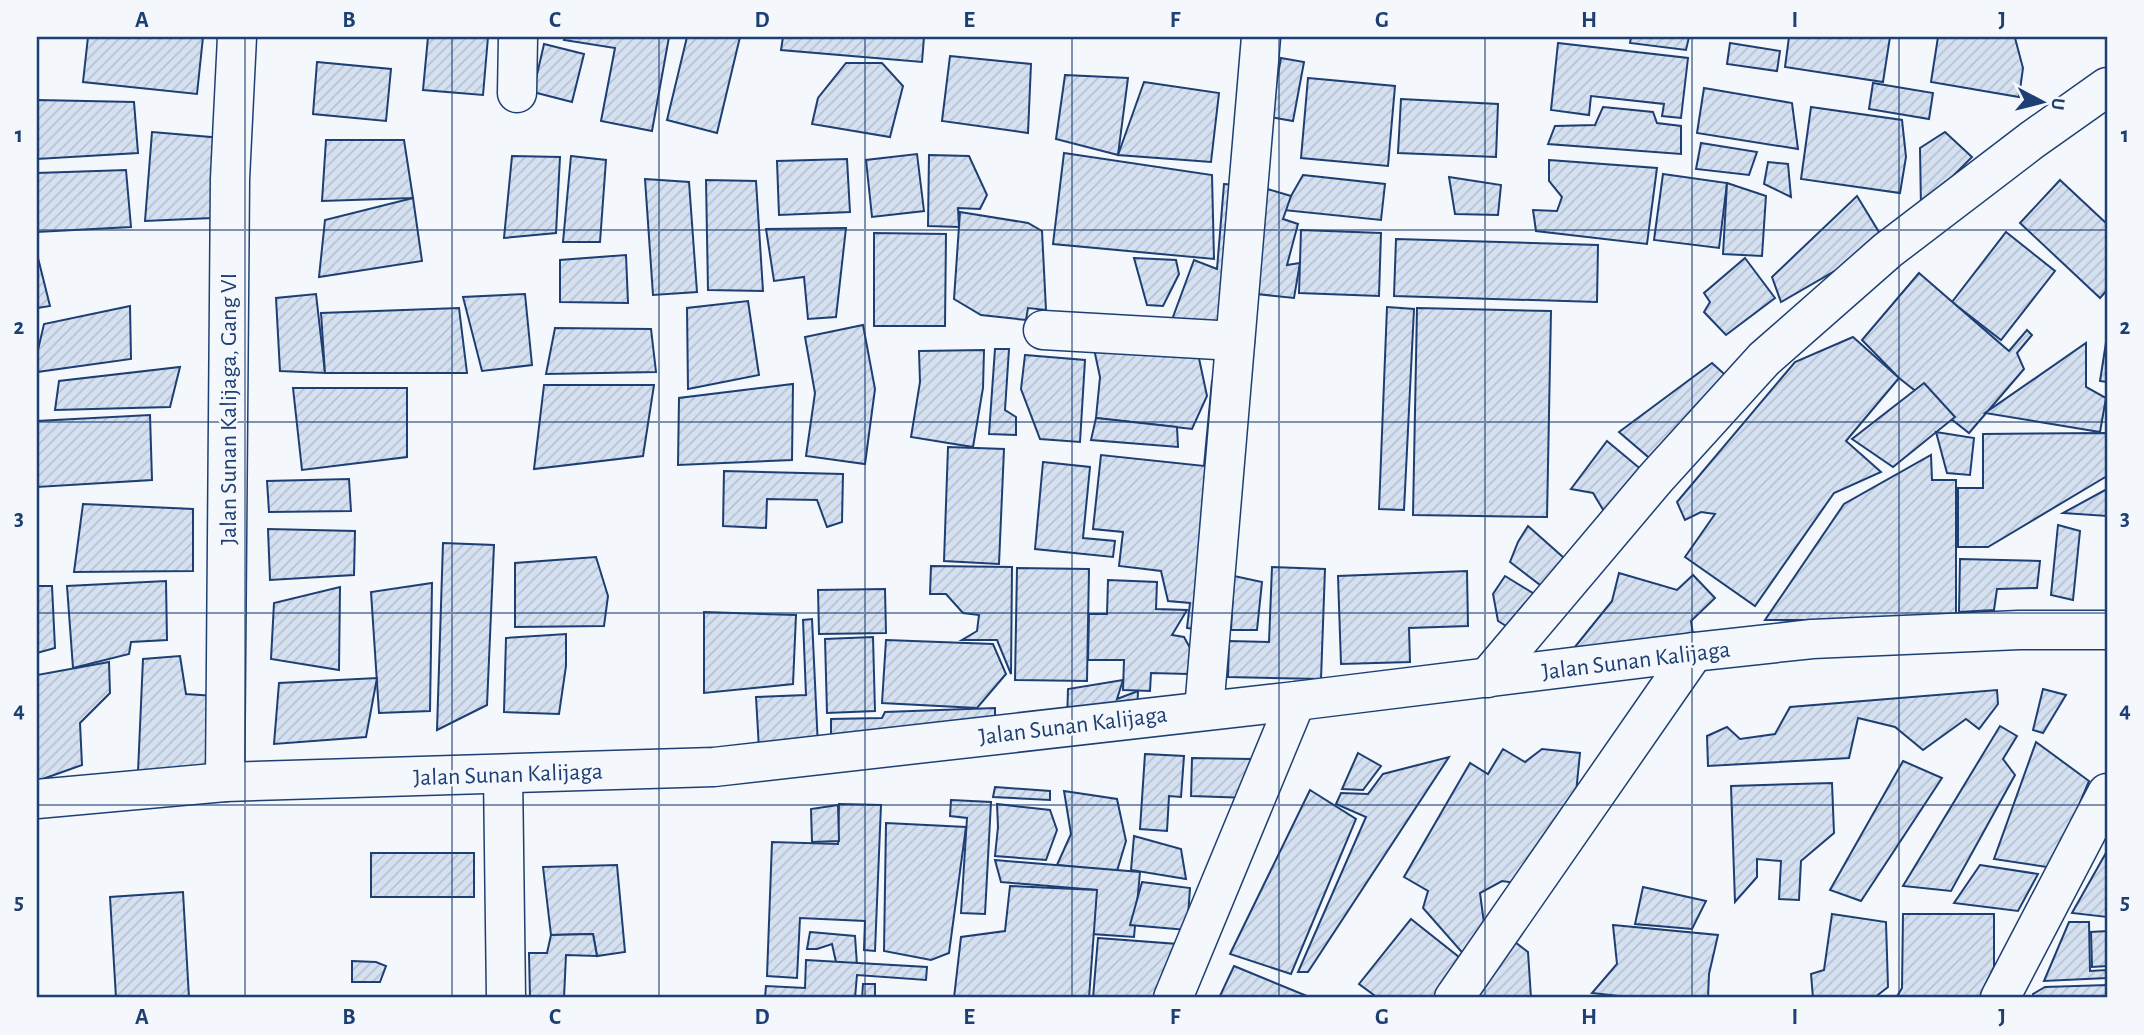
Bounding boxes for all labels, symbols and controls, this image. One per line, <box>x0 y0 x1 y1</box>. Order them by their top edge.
text: A <box>135 9 149 32</box>
text: B <box>342 9 356 32</box>
text: C <box>549 9 561 32</box>
text: D <box>754 9 770 32</box>
text: E <box>963 9 975 32</box>
text: F <box>1170 9 1181 32</box>
text: G <box>1375 9 1389 32</box>
text: H <box>1581 9 1597 32</box>
text: I <box>1792 9 1798 32</box>
text: J <box>1998 9 2006 32</box>
north arrow <box>2008 66 2078 136</box>
text: U <box>2047 97 2068 111</box>
text: 1 <box>15 124 23 147</box>
text: 1 <box>2121 124 2129 147</box>
street label: Jalan Sunan Kalijaga, Gang VI <box>217 273 241 545</box>
text: 2 <box>14 316 25 339</box>
text: 2 <box>2120 316 2131 339</box>
text: 3 <box>14 507 24 530</box>
text: 3 <box>2120 507 2130 530</box>
street label: Jalan Sunan Kalijaga <box>1541 638 1732 684</box>
text: 4 <box>13 699 25 722</box>
text: 4 <box>2119 699 2131 722</box>
street label: Jalan Sunan Kalijaga <box>978 703 1169 749</box>
street label: Jalan Sunan Kalijaga <box>413 760 603 790</box>
text: 5 <box>14 891 24 914</box>
text: 5 <box>2120 891 2130 914</box>
text: A <box>135 1006 149 1029</box>
text: B <box>342 1006 356 1029</box>
text: C <box>549 1006 561 1029</box>
text: D <box>754 1006 770 1029</box>
text: E <box>963 1006 975 1029</box>
text: F <box>1170 1006 1181 1029</box>
text: G <box>1375 1006 1389 1029</box>
text: H <box>1581 1006 1597 1029</box>
text: I <box>1792 1006 1798 1029</box>
text: J <box>1998 1006 2006 1029</box>

